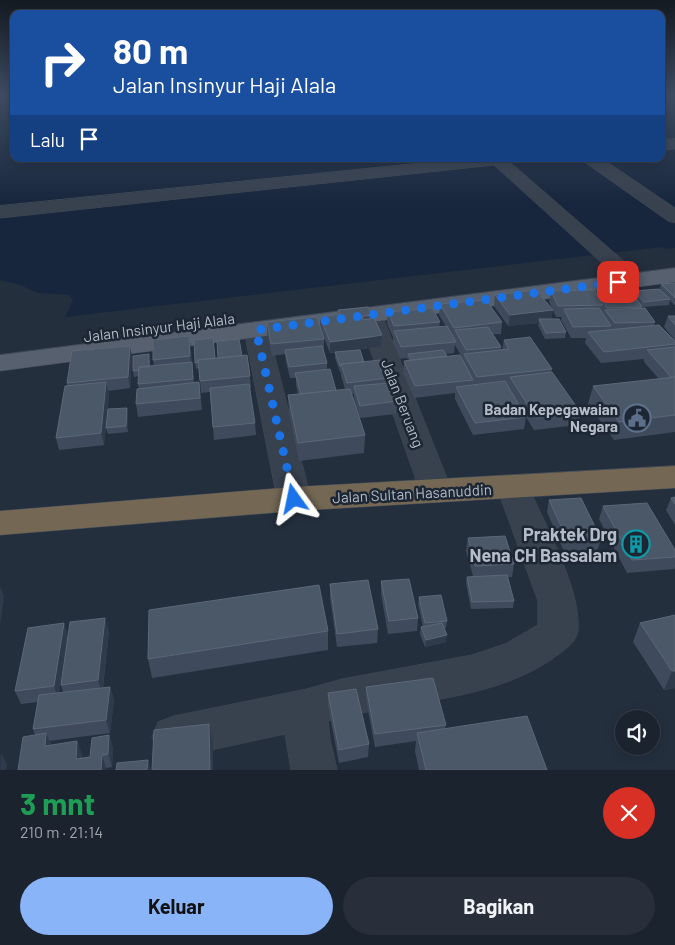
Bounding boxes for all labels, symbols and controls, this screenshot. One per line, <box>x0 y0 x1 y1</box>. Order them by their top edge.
text: 80 m <box>113 29 188 71</box>
icon: right <box>30 30 95 95</box>
text: Jalan Insinyur Haji Alala <box>113 71 336 97</box>
icon: arrive <box>75 125 103 153</box>
text: Lalu <box>30 128 65 151</box>
pin <box>597 261 639 303</box>
icon: arrive <box>604 268 632 296</box>
street label: Jalan Insinyur Haji Alala <box>82 309 236 345</box>
street label: Jalan Beruang <box>378 356 428 450</box>
place label: Badan Kepegawaian Negara <box>484 400 618 435</box>
public building icon: Badan Kepegawaian Negara <box>622 403 652 433</box>
position arrow <box>267 472 319 524</box>
street label: Jalan Sultan Hasanuddin <box>332 480 492 506</box>
place label: Praktek Drg Nena CH Bassalam <box>469 523 617 566</box>
building icon: Praktek Drg Nena CH Bassalam <box>621 529 651 559</box>
map controls <box>615 710 660 755</box>
button: sound <box>615 710 660 755</box>
text: 3 mnt <box>20 785 95 821</box>
button: close <box>603 787 655 839</box>
text: 210 m · 21:14 <box>20 822 103 841</box>
button: Keluar <box>20 877 333 935</box>
button: Bagikan <box>343 877 655 935</box>

